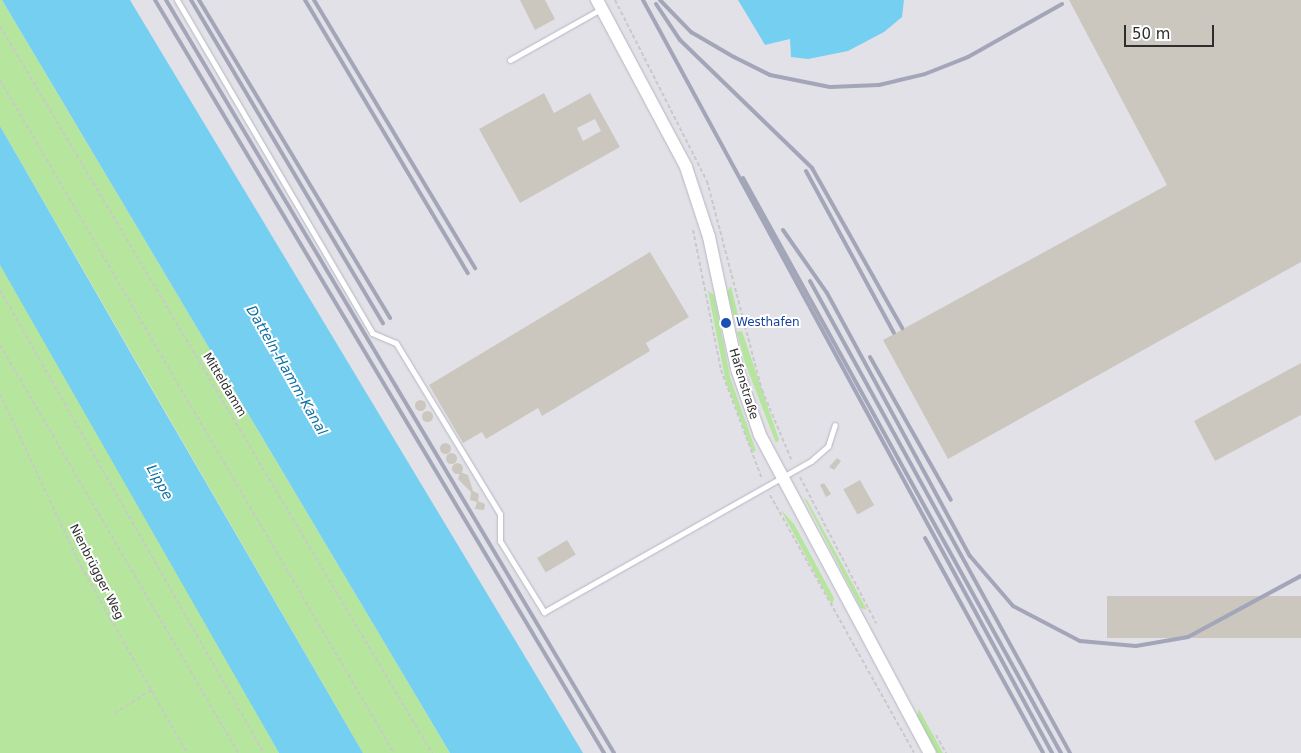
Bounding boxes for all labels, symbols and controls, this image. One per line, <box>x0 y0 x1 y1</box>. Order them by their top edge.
scale bar <box>1126 15 1216 47</box>
text: 50 m <box>1132 25 1170 43</box>
water label: Datteln-Hamm-Kanal <box>243 302 331 438</box>
place label: Westhafen <box>736 316 800 330</box>
marker: Westhafen <box>720 317 732 329</box>
street label: Hafenstraße <box>725 347 761 421</box>
street label: Mitteldamm <box>199 350 249 420</box>
water label: Lippe <box>143 461 177 503</box>
street label: Nienbrügger Weg <box>66 522 126 622</box>

